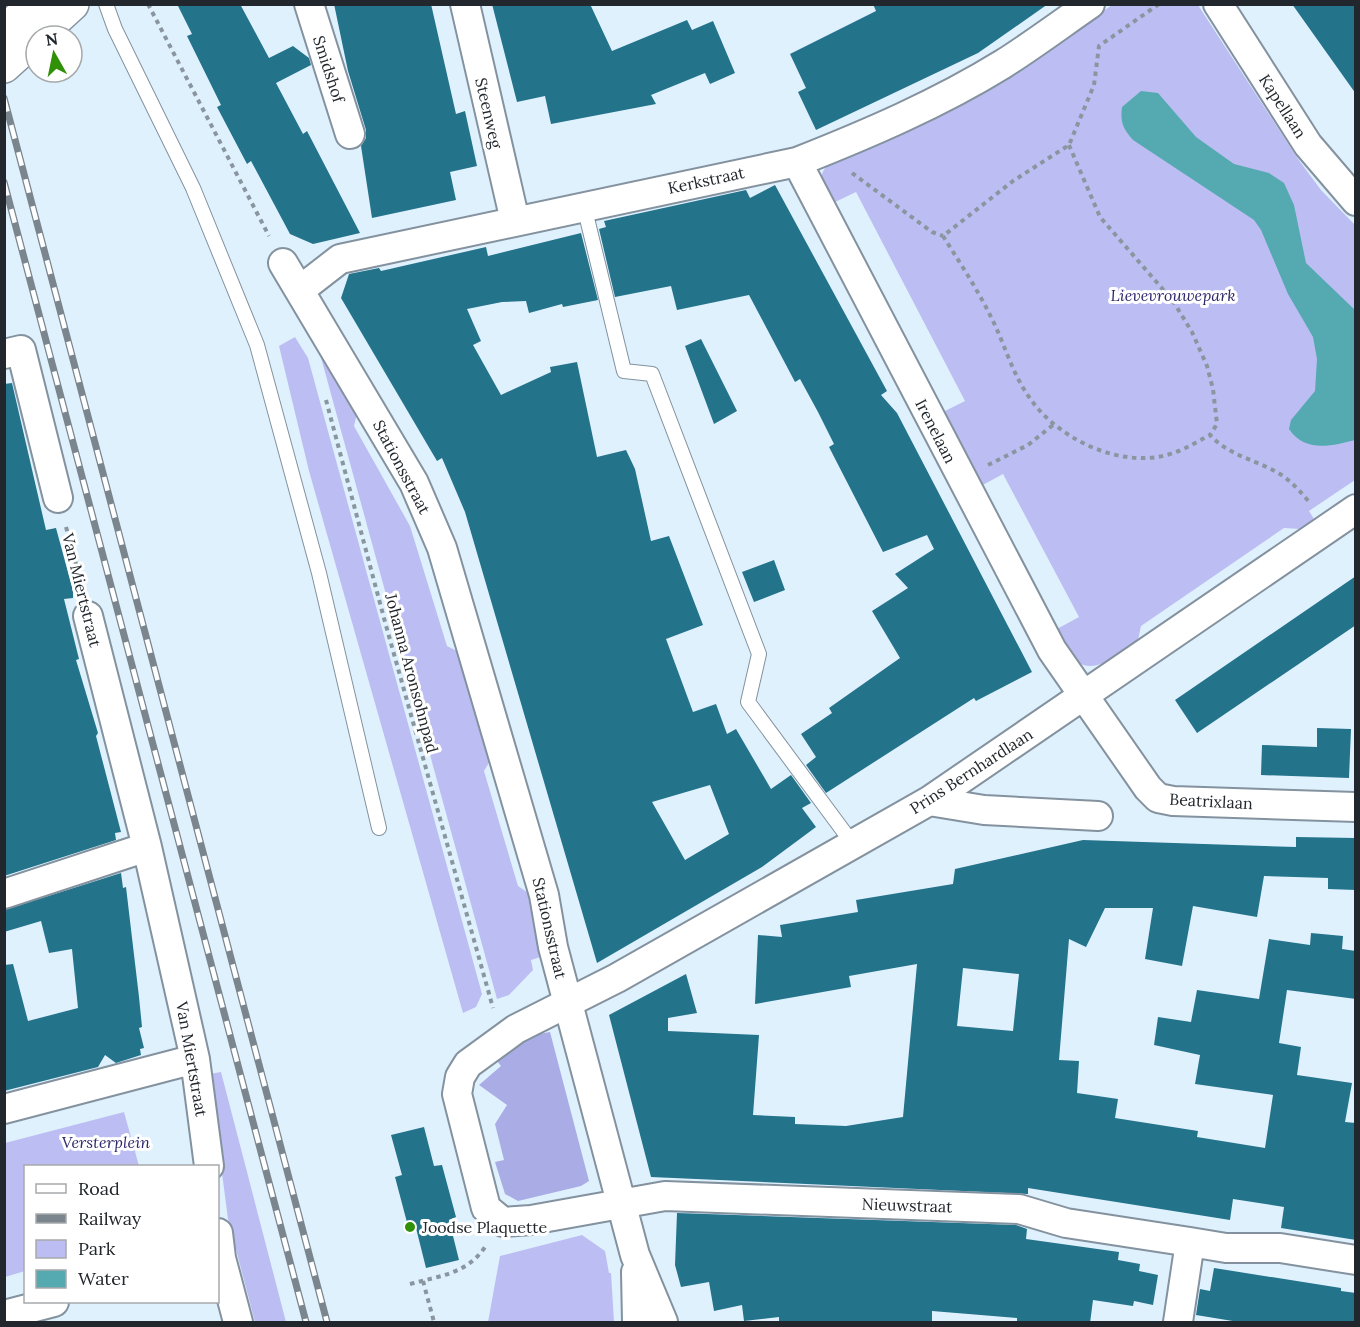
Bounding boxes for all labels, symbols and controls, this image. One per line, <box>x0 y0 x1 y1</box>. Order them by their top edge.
north arrow <box>24 24 84 84</box>
text: N <box>44 28 59 50</box>
street label: Smidshof <box>309 33 350 106</box>
street label: Kapellaan <box>1255 70 1311 142</box>
street label: Steenweg <box>471 76 507 151</box>
street label: Kerkstraat <box>666 162 747 198</box>
park label: Lievevrouwepark <box>1110 285 1236 305</box>
street label: Irenelaan <box>911 395 961 467</box>
street label: Stationsstraat <box>369 417 436 518</box>
street label: Van Miertstraat <box>58 530 106 650</box>
street label: Johanna Aronsohnpad <box>381 590 443 755</box>
street label: Prins Bernhardlaan <box>906 724 1036 818</box>
street label: Beatrixlaan <box>1169 789 1253 813</box>
street label: Stationsstraat <box>529 875 572 981</box>
street label: Van Miertstraat <box>172 999 212 1119</box>
park label: Versterplein <box>62 1132 150 1152</box>
legend <box>24 1165 219 1303</box>
text: Road <box>78 1177 120 1200</box>
street label: Nieuwstraat <box>861 1193 953 1217</box>
text: Railway <box>78 1207 142 1230</box>
place label: Joodse Plaquette <box>421 1217 547 1237</box>
marker: Joodse Plaquette <box>403 1220 417 1234</box>
text: Park <box>78 1237 116 1260</box>
text: Water <box>78 1267 129 1290</box>

